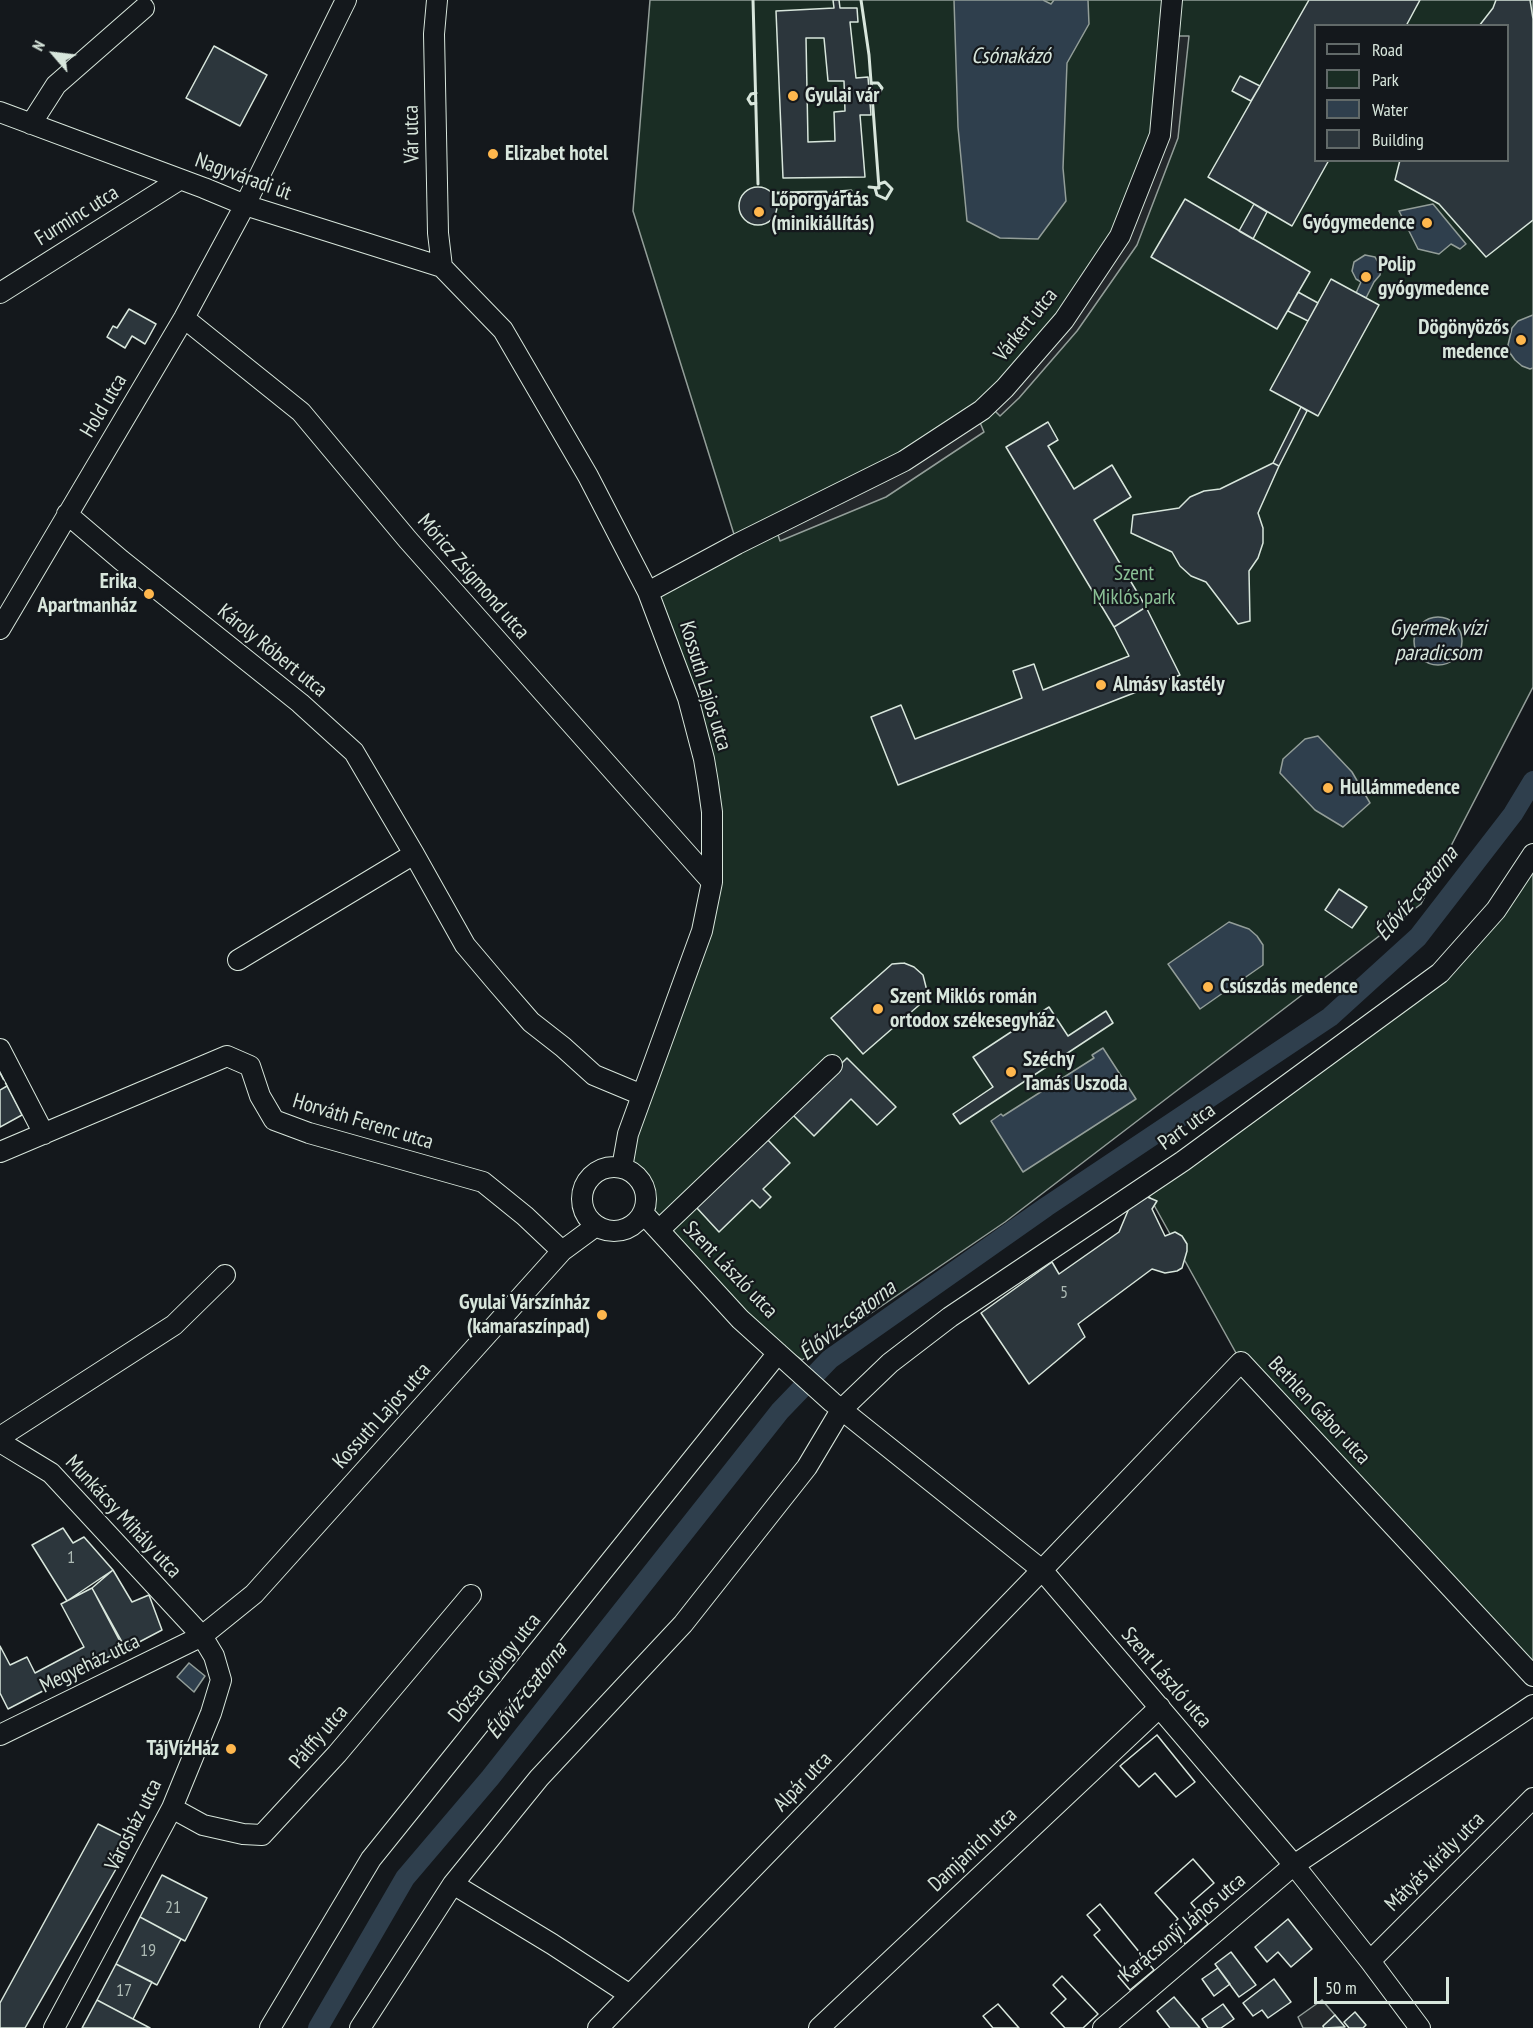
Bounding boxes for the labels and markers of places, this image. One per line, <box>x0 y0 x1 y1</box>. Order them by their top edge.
place label: Gyulai vár <box>805 83 879 109</box>
marker: Gyulai vár <box>786 89 800 103</box>
place label: Elizabet hotel <box>505 141 608 167</box>
marker: Elizabet hotel <box>486 147 500 161</box>
place label: Lőporgyártás (minikiállítás) <box>771 187 875 237</box>
marker: Lőporgyártás (minikiállítás) <box>752 205 766 219</box>
place label: Gyógymedence <box>1302 210 1415 236</box>
marker: Gyógymedence <box>1420 216 1434 230</box>
place label: Polip gyógymedence <box>1378 252 1489 302</box>
marker: Polip gyógymedence <box>1359 270 1373 284</box>
place label: Dögönyözős medence <box>1418 315 1509 365</box>
marker: Dögönyözős medence <box>1514 333 1528 347</box>
place label: Erika Apartmanház <box>38 569 137 619</box>
marker: Erika Apartmanház <box>142 587 156 601</box>
place label: Almásy kastély <box>1113 672 1225 698</box>
marker: Almásy kastély <box>1094 678 1108 692</box>
place label: Hullámmedence <box>1340 775 1460 801</box>
marker: Hullámmedence <box>1321 781 1335 795</box>
place label: Csúszdás medence <box>1220 974 1358 1000</box>
marker: Csúszdás medence <box>1201 980 1215 994</box>
place label: Szent Miklós román ortodox székesegyház <box>890 984 1055 1034</box>
marker: Szent Miklós román ortodox székesegyház <box>871 1002 885 1016</box>
place label: Széchy Tamás Uszoda <box>1023 1047 1127 1097</box>
marker: Széchy Tamás Uszoda <box>1004 1065 1018 1079</box>
place label: Gyulai Várszínház (kamaraszínpad) <box>459 1290 590 1340</box>
marker: Gyulai Várszínház (kamaraszínpad) <box>595 1308 609 1322</box>
place label: TájVízHáz <box>147 1736 219 1762</box>
marker: TájVízHáz <box>224 1742 238 1756</box>

